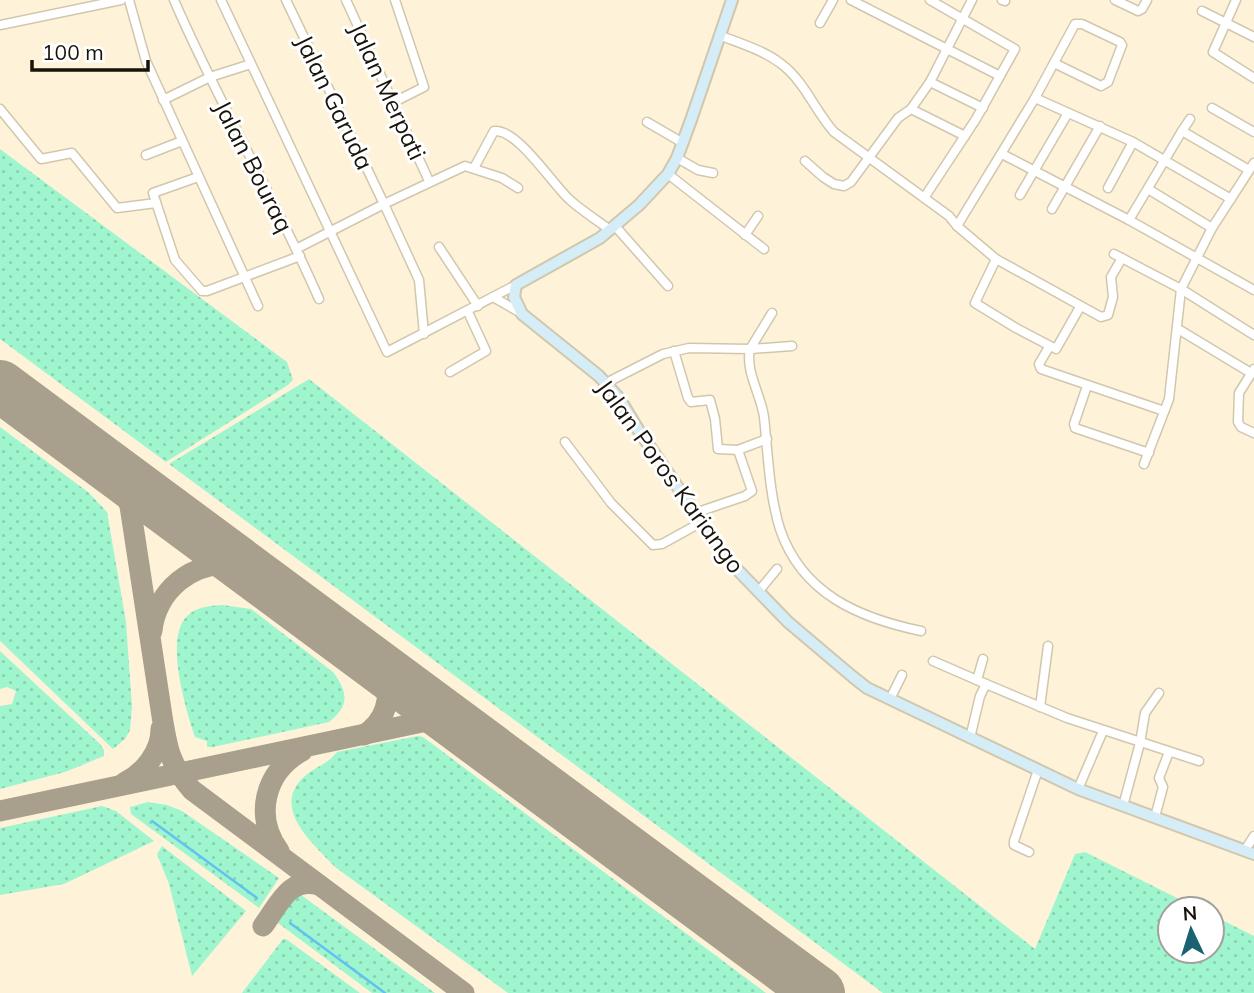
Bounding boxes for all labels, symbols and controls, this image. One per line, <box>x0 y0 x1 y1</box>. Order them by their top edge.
street label: Jalan Merpati <box>343 18 433 164</box>
scale bar <box>32 28 147 72</box>
street label: Jalan Garuda <box>290 30 380 174</box>
text: 100 m <box>42 39 104 65</box>
street label: Jalan Bouraq <box>208 95 300 237</box>
street label: Jalan Poros Kariango <box>590 373 752 579</box>
north arrow <box>1156 895 1226 965</box>
text: N <box>1182 901 1198 926</box>

